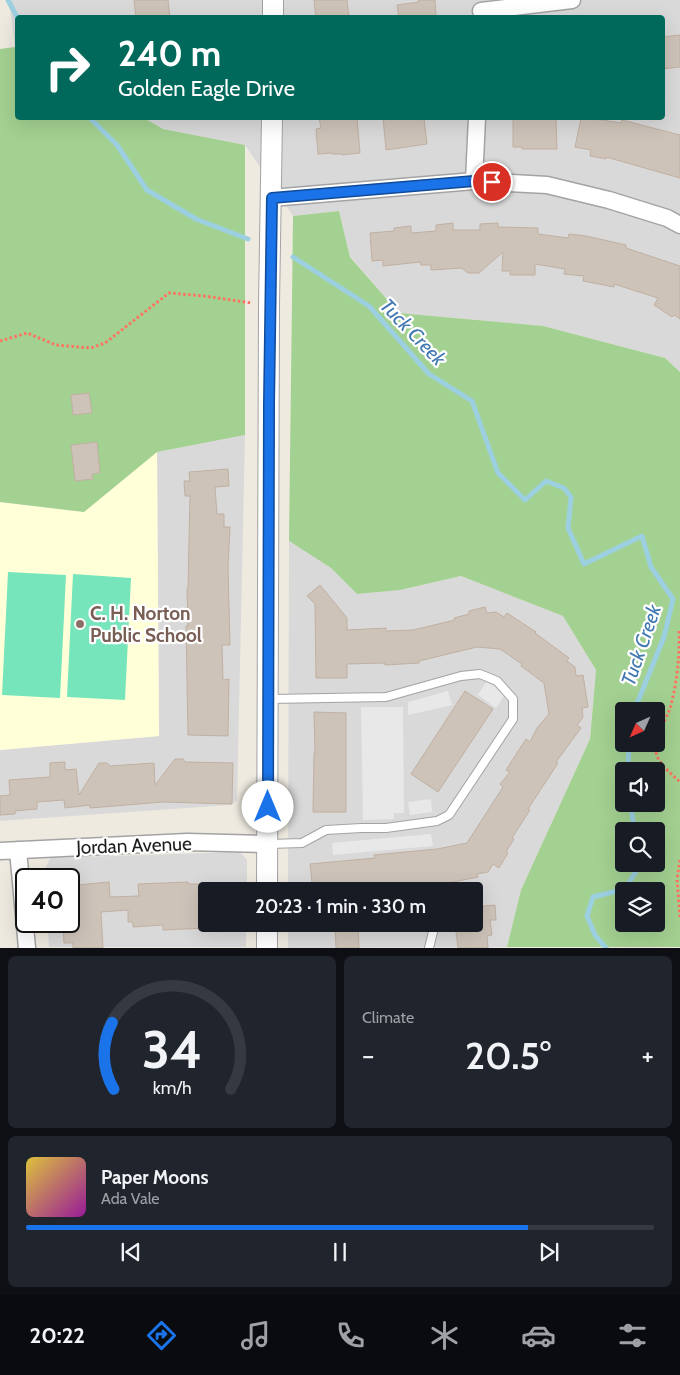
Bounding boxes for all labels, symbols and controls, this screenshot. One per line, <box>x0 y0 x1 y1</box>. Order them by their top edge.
text: 240 m <box>118 32 221 75</box>
icon: right <box>35 35 100 100</box>
text: Golden Eagle Drive <box>118 75 295 102</box>
pin <box>471 161 513 203</box>
icon: arrive <box>478 168 506 196</box>
water label: Tuck Creek <box>375 293 452 372</box>
water label: Tuck Creek <box>616 600 666 689</box>
place label: C. H. Norton Public School <box>90 602 202 647</box>
marker: C. H. Norton Public School <box>74 618 86 630</box>
north arrow <box>615 702 665 752</box>
map controls <box>615 702 665 932</box>
button: sound <box>615 762 665 812</box>
position arrow <box>241 780 293 832</box>
button: search <box>615 822 665 872</box>
street label: Jordan Avenue <box>75 832 192 859</box>
speed limit sign: 40 <box>15 868 80 933</box>
button: layers <box>615 882 665 932</box>
text: 20:23 · 1 min · 330 m <box>255 895 426 918</box>
text: Climate <box>362 1008 414 1027</box>
text: 34 <box>142 1018 202 1081</box>
text: 20.5° <box>465 1032 551 1079</box>
text: − <box>362 1038 374 1072</box>
text: + <box>642 1038 654 1072</box>
text: km/h <box>152 1077 192 1098</box>
text: Paper Moons <box>101 1166 209 1189</box>
text: Ada Vale <box>101 1189 160 1208</box>
icon: previous <box>117 1238 145 1266</box>
icon: pause <box>326 1238 354 1266</box>
icon: next <box>535 1238 563 1266</box>
icon: directions <box>144 1318 179 1353</box>
icon: music <box>238 1318 273 1353</box>
icon: phone <box>333 1318 368 1353</box>
icon: climate <box>427 1318 462 1353</box>
icon: car <box>521 1318 556 1353</box>
icon: filters <box>615 1318 650 1353</box>
text: 20:22 <box>30 1322 85 1349</box>

